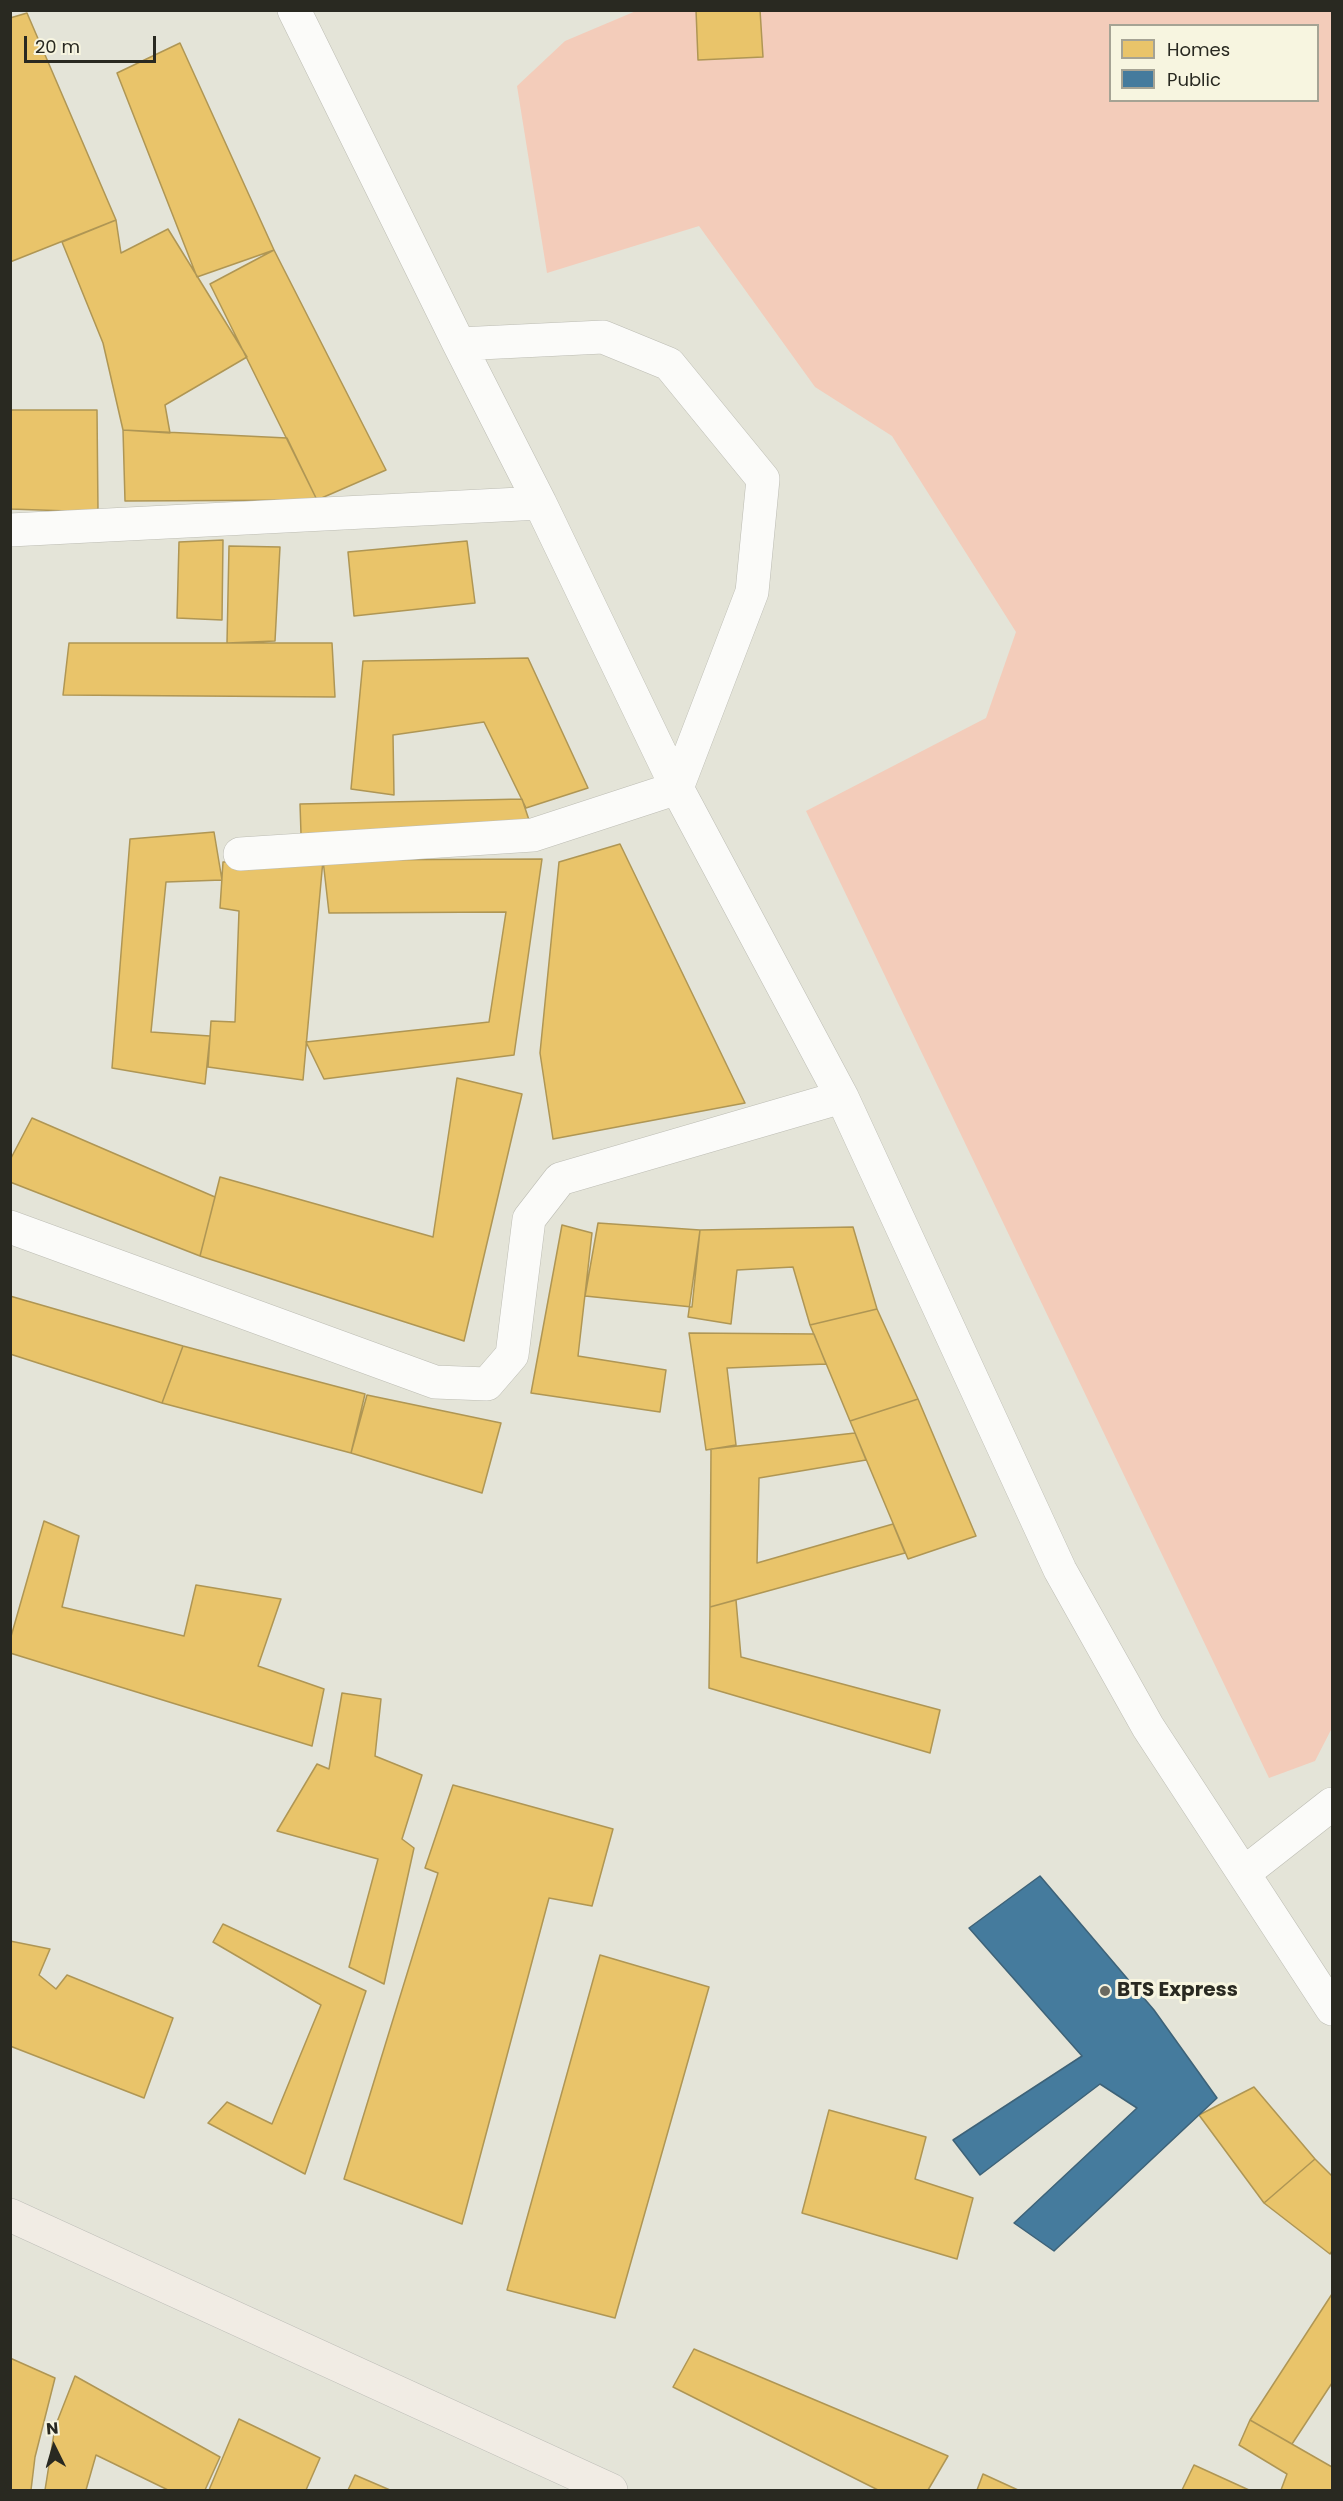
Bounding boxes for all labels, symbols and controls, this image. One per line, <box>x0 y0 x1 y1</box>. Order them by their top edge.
scale bar <box>27 24 159 62</box>
legend <box>1109 24 1319 102</box>
text: 20 m <box>35 34 80 59</box>
text: Homes <box>1167 37 1230 62</box>
text: Public <box>1167 67 1221 92</box>
place label: BTS Express <box>1117 1979 1238 2003</box>
marker: BTS Express <box>1098 1984 1112 1998</box>
north arrow <box>24 2417 84 2477</box>
text: N <box>45 2417 59 2441</box>

